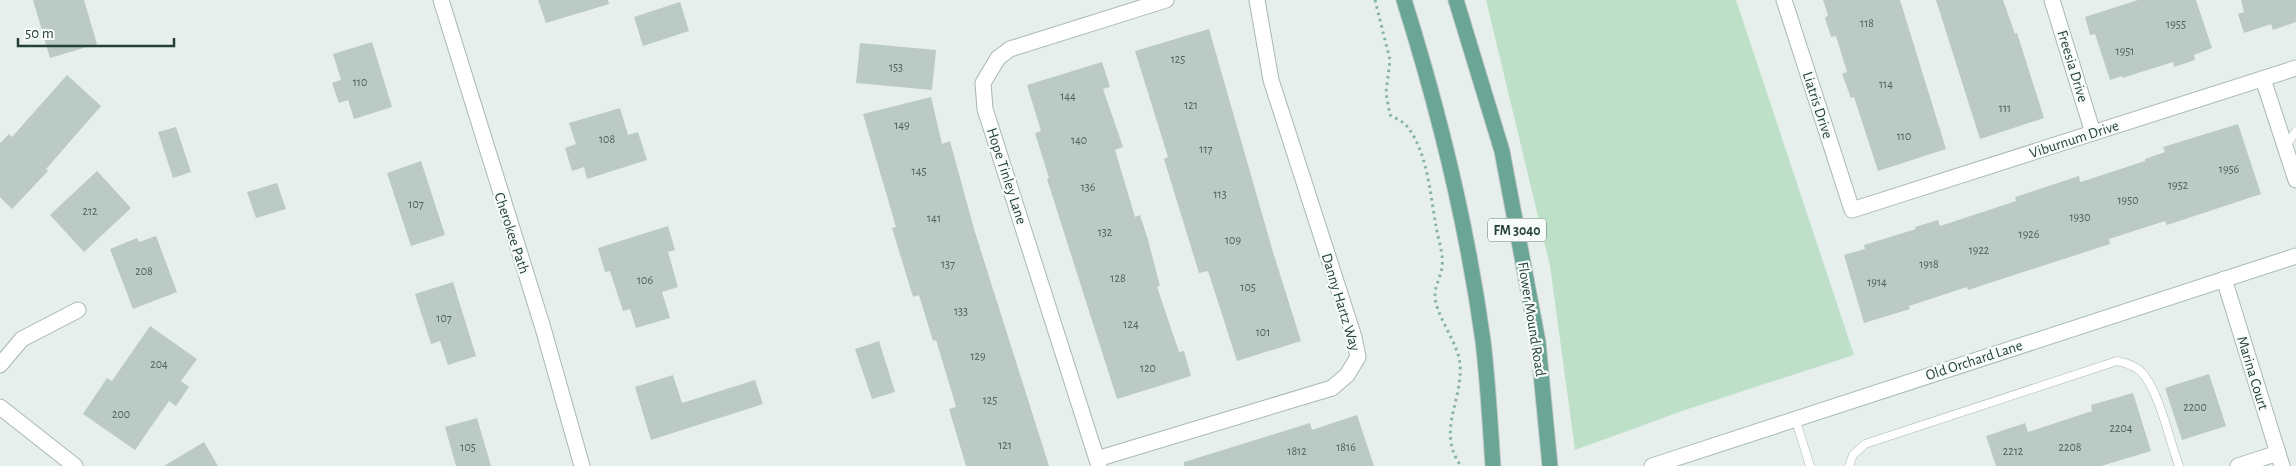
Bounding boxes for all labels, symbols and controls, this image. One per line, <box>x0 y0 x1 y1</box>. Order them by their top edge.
scale bar <box>18 15 174 47</box>
house number: 118 <box>1860 17 1874 29</box>
house number: 1955 <box>2166 18 2186 30</box>
text: 50 m <box>25 26 54 41</box>
street label: Freesia Drive <box>2054 28 2091 104</box>
house number: 1951 <box>2116 45 2134 57</box>
house number: 125 <box>1171 53 1185 65</box>
house number: 153 <box>889 61 903 73</box>
street label: Liatris Drive <box>1800 70 1835 140</box>
house number: 110 <box>353 76 367 88</box>
house number: 114 <box>1879 78 1893 90</box>
house number: 144 <box>1060 90 1076 102</box>
house number: 121 <box>1184 99 1198 111</box>
house number: 111 <box>1999 102 2011 114</box>
street label: Viburnum Drive <box>2028 118 2121 161</box>
house number: 149 <box>894 119 910 131</box>
street label: Hope Tinley Lane <box>984 126 1029 226</box>
house number: 110 <box>1897 130 1911 142</box>
house number: 108 <box>599 133 615 145</box>
house number: 140 <box>1071 134 1087 146</box>
house number: 117 <box>1199 143 1213 155</box>
house number: 1956 <box>2219 163 2240 175</box>
house number: 145 <box>912 165 926 177</box>
house number: 1952 <box>2168 179 2189 191</box>
house number: 136 <box>1081 181 1096 193</box>
house number: 113 <box>1213 188 1227 200</box>
street label: Cherokee Path <box>491 191 532 276</box>
house number: 1950 <box>2117 194 2139 206</box>
house number: 107 <box>408 198 424 210</box>
house number: 212 <box>82 205 98 217</box>
house number: 1930 <box>2069 211 2091 223</box>
house number: 141 <box>927 212 941 224</box>
road number: FM 3040 <box>1488 218 1546 242</box>
house number: 132 <box>1098 226 1113 238</box>
house number: 1926 <box>2019 228 2040 240</box>
house number: 109 <box>1225 234 1241 246</box>
house number: 1922 <box>1969 244 1990 256</box>
street label: Danny Hartz Way <box>1319 252 1363 353</box>
house number: 137 <box>941 258 955 270</box>
house number: 1918 <box>1919 258 1939 270</box>
street label: Flower Mound Road <box>1515 261 1548 378</box>
house number: 208 <box>135 265 153 277</box>
house number: 128 <box>1110 272 1126 284</box>
house number: 106 <box>637 274 653 286</box>
house number: 1914 <box>1867 276 1887 288</box>
house number: 105 <box>1240 281 1256 293</box>
house number: 133 <box>954 305 968 317</box>
house number: 107 <box>436 312 452 324</box>
house number: 124 <box>1123 318 1139 330</box>
house number: 101 <box>1256 326 1270 338</box>
street label: Marina Court <box>2234 335 2271 412</box>
street label: Old Orchard Lane <box>1924 338 2025 383</box>
house number: 129 <box>970 350 986 362</box>
house number: 204 <box>150 358 168 370</box>
house number: 120 <box>1140 362 1156 374</box>
house number: 125 <box>983 394 997 406</box>
house number: 2200 <box>2183 401 2207 413</box>
house number: 200 <box>112 408 130 420</box>
house number: 2204 <box>2109 422 2133 434</box>
house number: 121 <box>998 439 1012 451</box>
house number: 105 <box>460 441 476 453</box>
house number: 1816 <box>1336 441 1356 453</box>
house number: 2208 <box>2059 441 2082 453</box>
house number: 1812 <box>1287 445 1307 457</box>
house number: 2212 <box>2003 445 2024 457</box>

